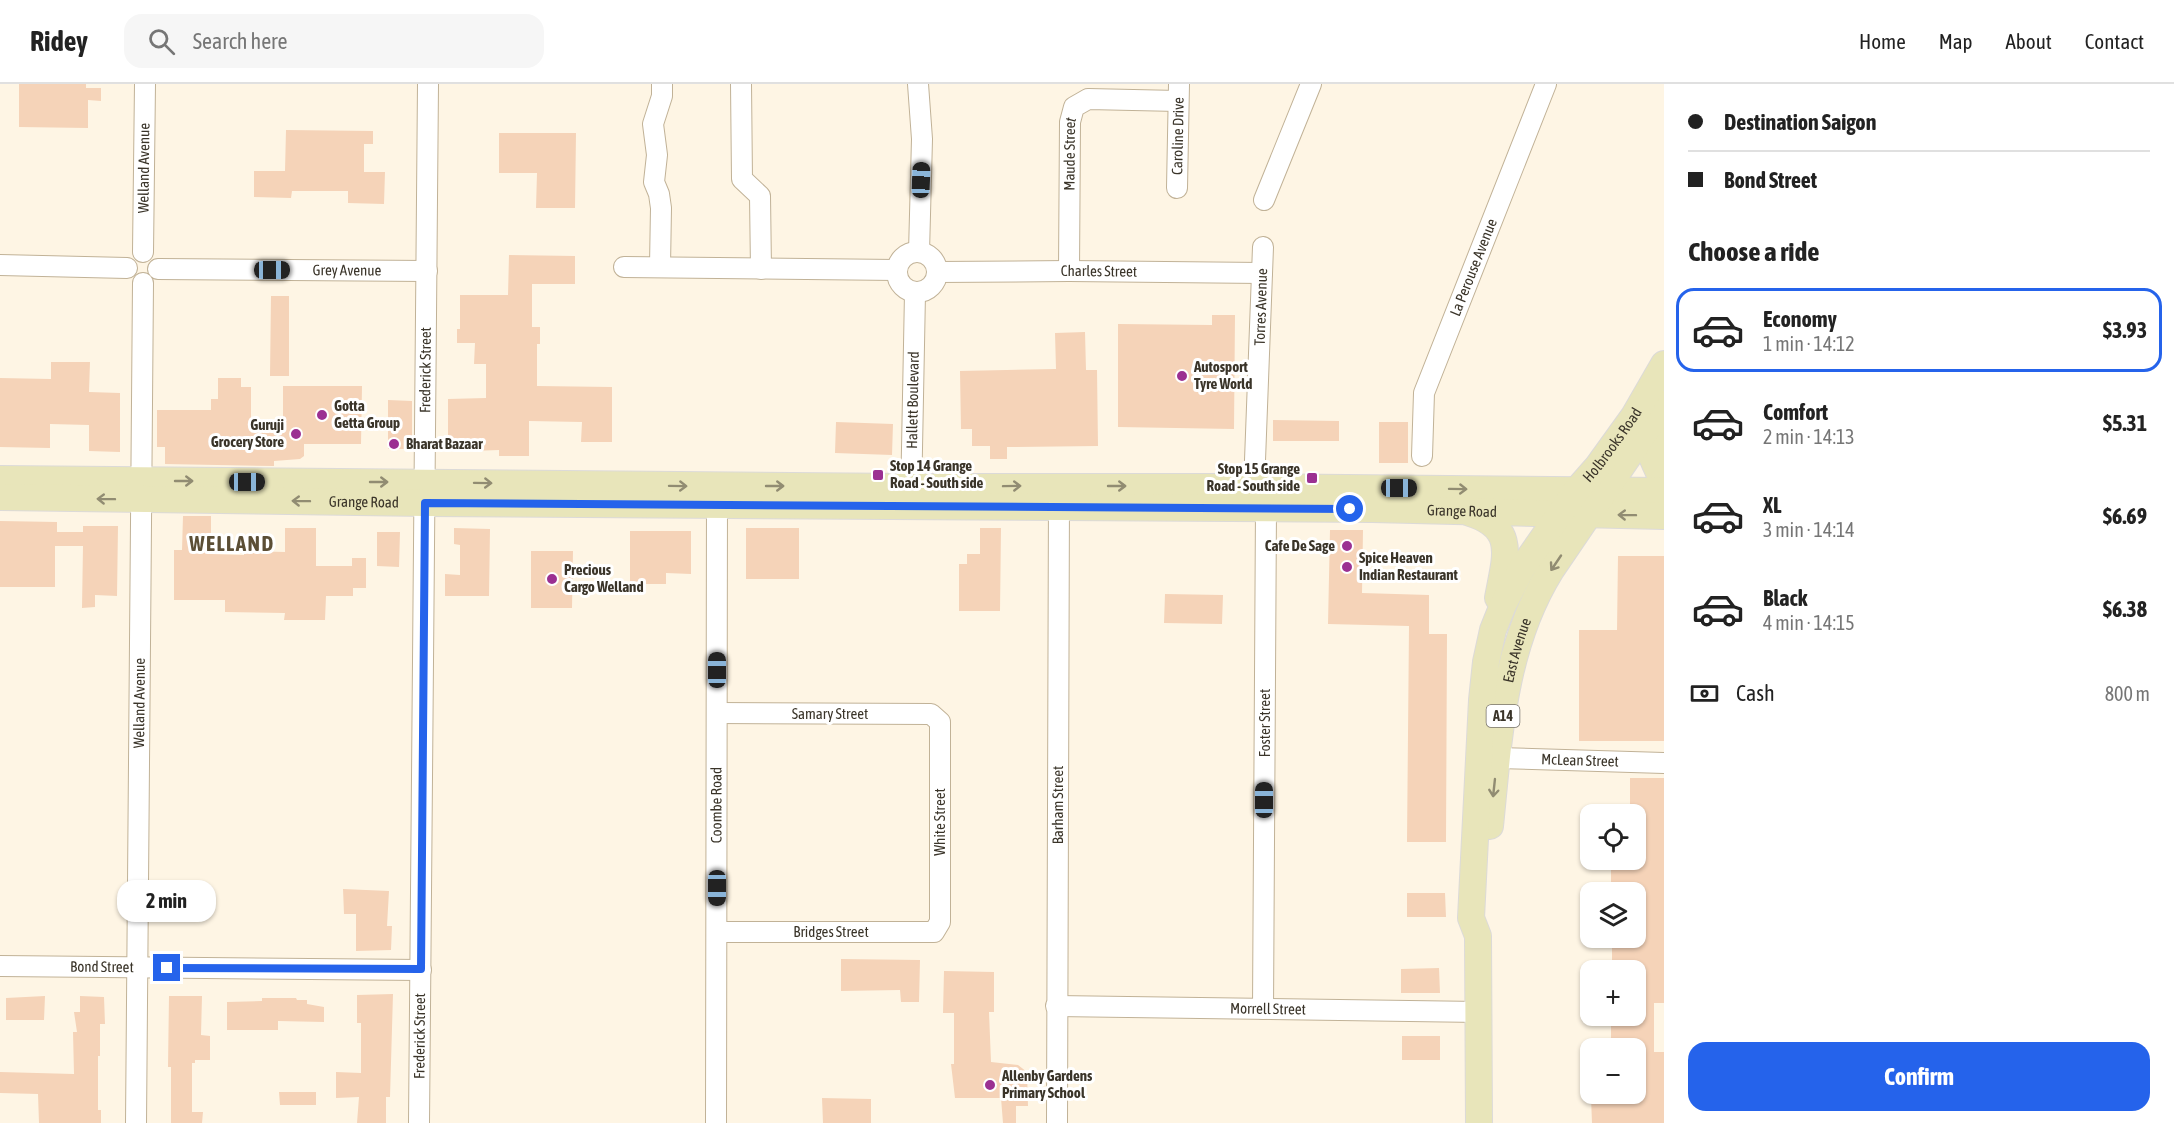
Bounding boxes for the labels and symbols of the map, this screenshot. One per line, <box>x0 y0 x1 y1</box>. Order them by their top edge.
street label: Caroline Drive <box>1168 97 1187 175</box>
street label: Maude Street <box>1061 115 1079 191</box>
street label: Welland Avenue <box>134 123 153 213</box>
car <box>911 162 931 198</box>
street label: La Perouse Avenue <box>1446 216 1500 318</box>
car <box>254 261 290 279</box>
street label: Grey Avenue <box>313 261 382 279</box>
street label: Charles Street <box>1061 262 1137 280</box>
street label: Torres Avenue <box>1251 268 1270 346</box>
street label: Frederick Street <box>416 327 434 413</box>
street label: Hallett Boulevard <box>903 351 922 449</box>
place label: Autosport Tyre World <box>1193 358 1252 392</box>
marker: Autosport Tyre World <box>1175 369 1189 383</box>
place label: Gotta Getta Group <box>334 397 400 431</box>
street label: Holbrooks Road <box>1579 405 1645 485</box>
marker: Gotta Getta Group <box>315 408 329 422</box>
place label: Guruji Grocery Store <box>211 416 284 450</box>
marker: Guruji Grocery Store <box>289 427 303 441</box>
place label: Bharat Bazaar <box>406 435 483 452</box>
marker: Bharat Bazaar <box>387 437 401 451</box>
place label: Stop 14 Grange Road - South side <box>890 457 984 491</box>
place label: Stop 15 Grange Road - South side <box>1207 460 1300 494</box>
marker: Stop 14 Grange Road - South side <box>871 468 885 482</box>
marker: Stop 15 Grange Road - South side <box>1305 471 1319 485</box>
car <box>229 473 265 491</box>
one-way arrow <box>174 475 194 487</box>
one-way arrow <box>369 476 389 488</box>
one-way arrow <box>473 477 493 489</box>
car <box>1381 479 1417 497</box>
one-way arrow <box>668 480 688 491</box>
one-way arrow <box>765 480 785 492</box>
one-way arrow <box>1001 480 1021 492</box>
one-way arrow <box>1107 480 1127 492</box>
one-way arrow <box>1447 483 1467 495</box>
one-way arrow <box>97 493 117 505</box>
street label: Grange Road <box>329 493 399 511</box>
one-way arrow <box>292 495 312 507</box>
route start <box>1336 495 1363 522</box>
street label: Grange Road <box>1427 501 1497 520</box>
one-way arrow <box>1617 510 1637 521</box>
district label: WELLAND <box>188 531 275 555</box>
place label: Cafe De Sage <box>1265 537 1335 554</box>
marker: Cafe De Sage <box>1340 539 1354 553</box>
place label: Spice Heaven Indian Restaurant <box>1359 549 1458 583</box>
one-way arrow <box>1550 554 1562 570</box>
marker: Spice Heaven Indian Restaurant <box>1340 560 1354 574</box>
place label: Precious Cargo Welland <box>564 561 644 595</box>
marker: Precious Cargo Welland <box>545 572 559 586</box>
street label: East Avenue <box>1499 615 1534 684</box>
car <box>708 652 726 688</box>
street label: Welland Avenue <box>130 658 148 748</box>
street label: Foster Street <box>1256 689 1273 757</box>
street label: Samary Street <box>792 705 868 722</box>
road number: A14 <box>1486 705 1520 727</box>
street label: McLean Street <box>1541 750 1619 770</box>
street label: Barham Street <box>1049 766 1066 844</box>
street label: Coombe Road <box>707 767 725 843</box>
one-way arrow <box>1488 778 1499 798</box>
car <box>1255 782 1273 818</box>
street label: White Street <box>931 788 948 856</box>
car <box>708 870 726 906</box>
callout: 2 min <box>118 881 216 923</box>
street label: Bridges Street <box>793 923 869 940</box>
route end <box>153 954 180 981</box>
street label: Bond Street <box>70 958 134 975</box>
street label: Frederick Street <box>410 993 428 1079</box>
street label: Morrell Street <box>1230 999 1306 1018</box>
place label: Allenby Gardens Primary School <box>1001 1067 1093 1101</box>
marker: Allenby Gardens Primary School <box>983 1078 997 1092</box>

